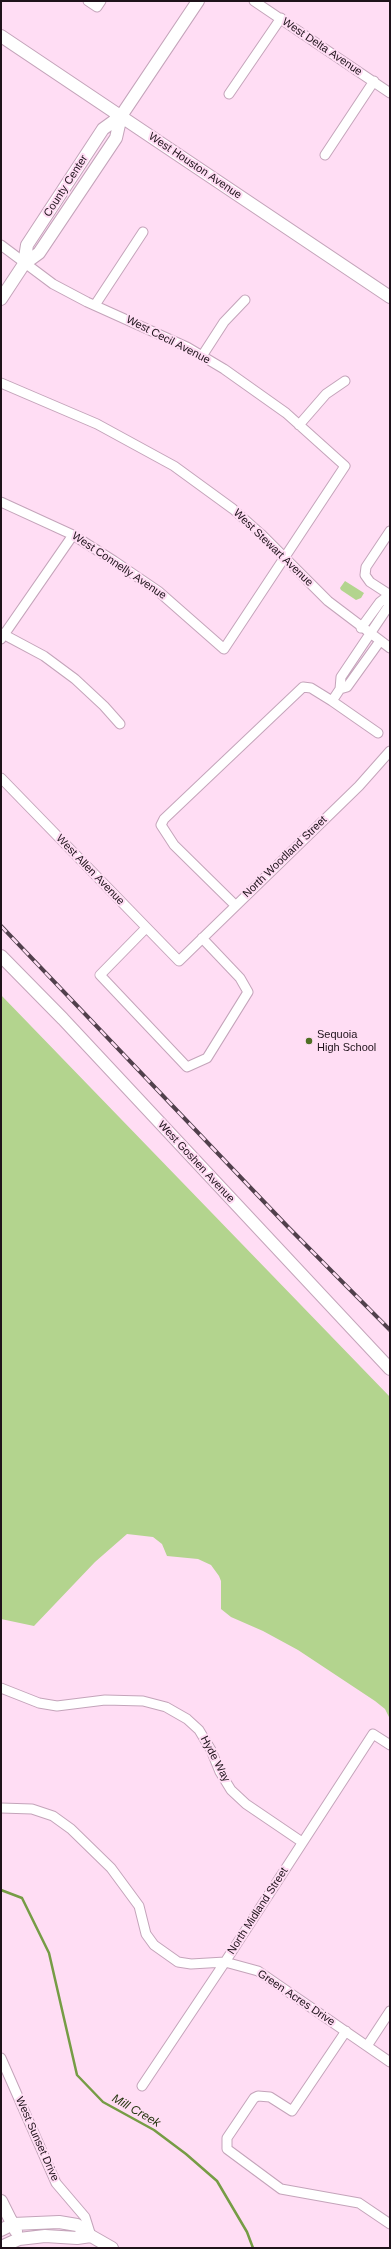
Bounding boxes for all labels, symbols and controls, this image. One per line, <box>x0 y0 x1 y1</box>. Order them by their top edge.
street label: West Delta Avenue <box>279 15 365 79</box>
street label: West Houston Avenue <box>146 130 244 202</box>
street label: County Center <box>41 153 91 219</box>
street label: West Cecil Avenue <box>124 313 212 367</box>
street label: West Stewart Avenue <box>231 507 315 589</box>
street label: West Connelly Avenue <box>69 530 169 602</box>
street label: North Woodland Street <box>240 813 330 901</box>
street label: West Allen Avenue <box>53 832 127 908</box>
place label: Sequoia High School <box>317 1028 376 1054</box>
marker: Sequoia High School <box>304 1036 314 1046</box>
street label: West Goshen Avenue <box>155 1119 237 1205</box>
street label: Hyde Way <box>197 1734 233 1784</box>
street label: North Midland Street <box>225 1865 291 1957</box>
street label: Green Acres Drive <box>255 1967 337 2029</box>
water label: Mill Creek <box>109 2091 163 2131</box>
street label: West Sunset Drive <box>12 2095 62 2183</box>

